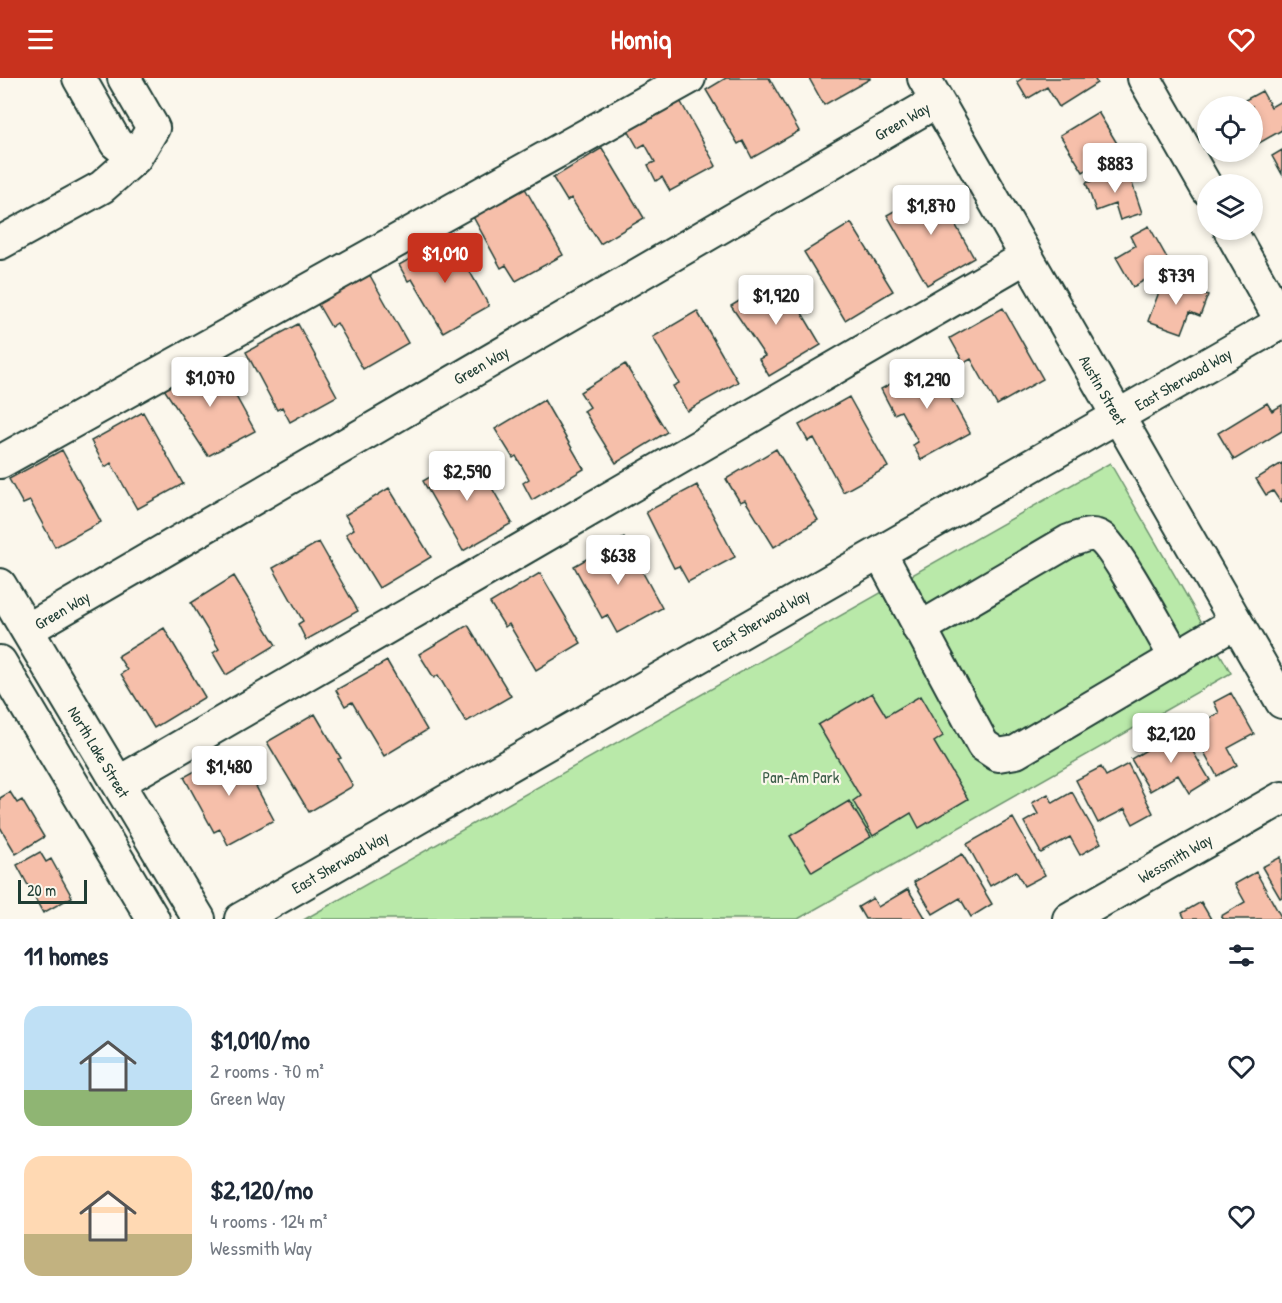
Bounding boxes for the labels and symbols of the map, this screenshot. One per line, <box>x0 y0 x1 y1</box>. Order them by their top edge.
street label: Green Way <box>870 96 934 146</box>
pin: $883 <box>1079 143 1151 194</box>
pin: $1,870 <box>882 185 980 236</box>
pin: $1,010 <box>396 233 494 284</box>
pin: $739 <box>1140 255 1212 306</box>
pin: $1,920 <box>727 275 825 326</box>
street label: Green Way <box>449 340 513 390</box>
street label: East Sherwood Way <box>1131 342 1236 416</box>
street label: Austin Street <box>1074 351 1132 430</box>
pin: $1,070 <box>161 357 259 408</box>
pin: $1,290 <box>878 359 976 410</box>
pin: $2,590 <box>418 451 516 502</box>
pin: $638 <box>582 535 654 586</box>
street label: East Sherwood Way <box>709 583 814 657</box>
street label: Green Way <box>30 585 94 635</box>
street label: North Lake Street <box>63 702 135 802</box>
pin: $2,120 <box>1122 713 1220 764</box>
pin: $1,480 <box>180 746 278 797</box>
park label: Pan-Am Park <box>763 766 840 788</box>
street label: East Sherwood Way <box>288 825 393 899</box>
street label: Wessmith Way <box>1134 828 1216 888</box>
scale bar <box>18 877 87 904</box>

